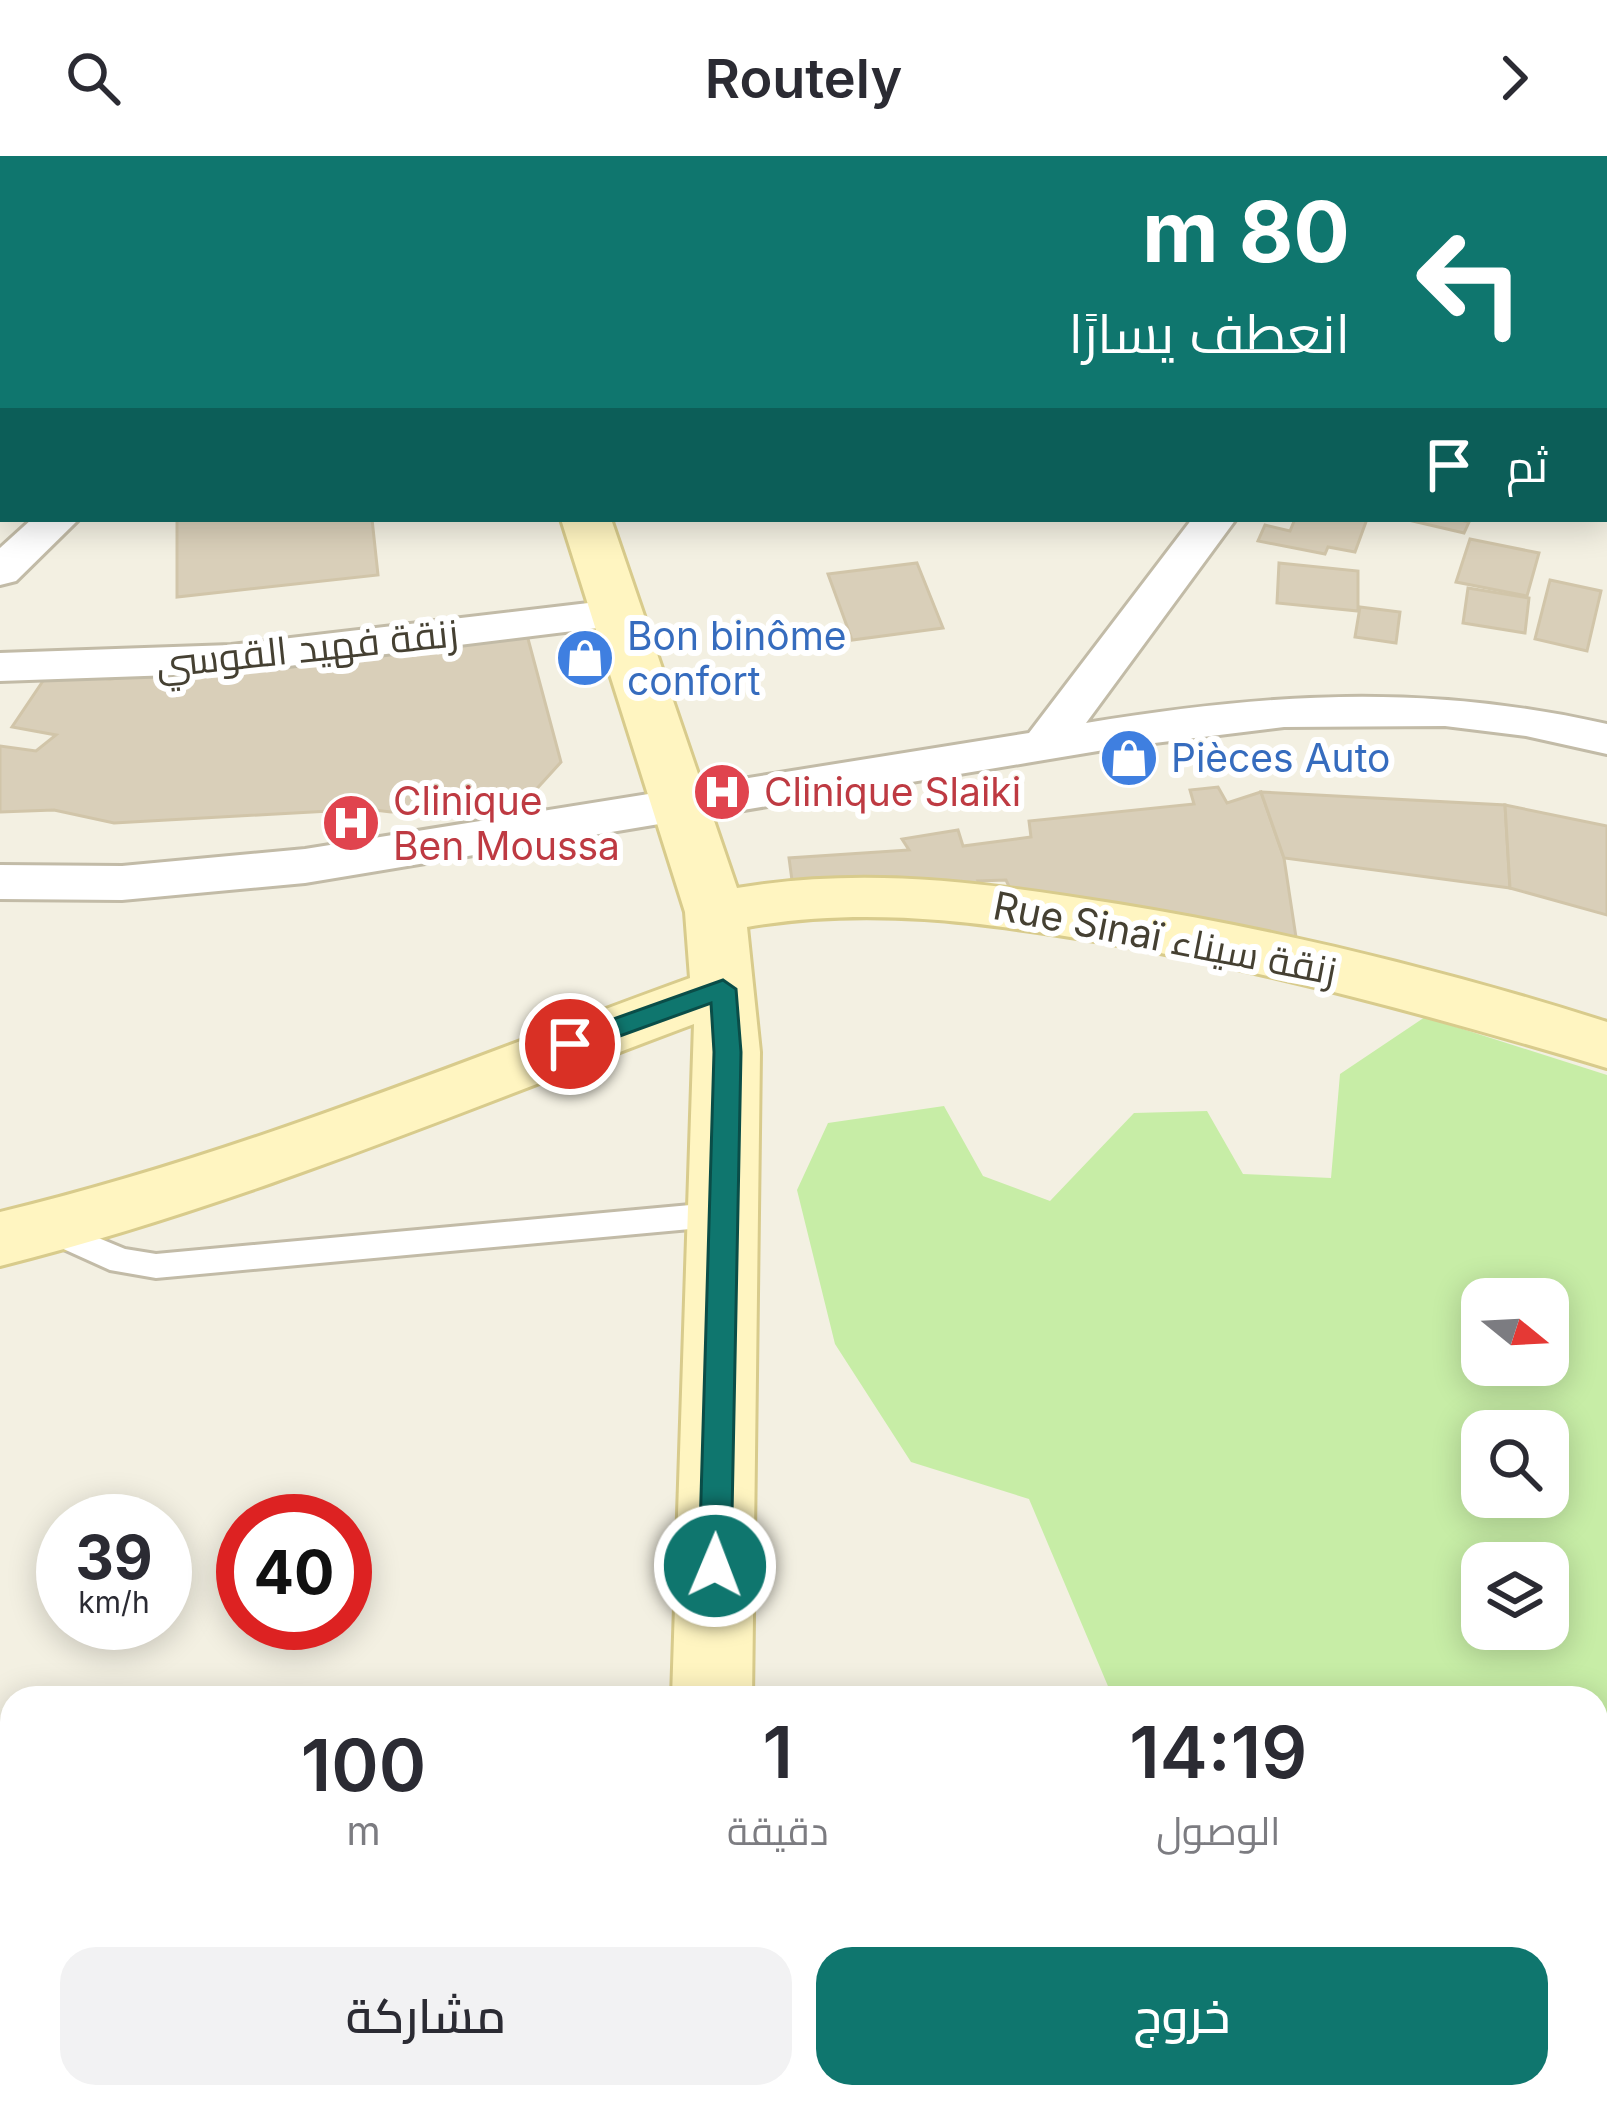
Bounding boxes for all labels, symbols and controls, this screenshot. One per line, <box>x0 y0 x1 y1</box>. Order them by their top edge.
icon: search <box>60 45 126 111</box>
icon: forward <box>1481 45 1547 111</box>
text: Routely <box>705 46 902 111</box>
text: 80 m <box>1142 181 1350 282</box>
icon: left <box>1392 204 1548 360</box>
text: انعطف يسارًا <box>1069 301 1350 366</box>
icon: arrive <box>1416 432 1482 498</box>
text: ثم <box>1506 438 1548 493</box>
street label: زنقة فهيد القوسي <box>154 608 461 693</box>
place label: Bon binôme confort <box>627 612 847 704</box>
shop icon: Bon binôme confort <box>554 627 616 689</box>
shop icon: Pièces Auto <box>1098 727 1160 789</box>
place label: Pièces Auto <box>1171 734 1390 781</box>
hospital icon: Clinique Slaiki <box>691 761 753 823</box>
place label: Clinique Slaiki <box>764 768 1021 815</box>
place label: Clinique Ben Moussa <box>393 777 620 869</box>
hospital icon: Clinique Ben Moussa <box>320 792 382 854</box>
street label: Rue Sinaï زنقة سيناء <box>989 881 1341 994</box>
pin <box>519 993 621 1095</box>
icon: arrive <box>537 1011 603 1077</box>
north arrow <box>1461 1278 1569 1386</box>
map controls <box>1461 1278 1569 1650</box>
button: search <box>1461 1410 1569 1518</box>
speed limit sign: 40 <box>216 1494 372 1650</box>
position arrow <box>652 1503 778 1629</box>
text: 39 <box>75 1521 153 1593</box>
button: layers <box>1461 1542 1569 1650</box>
text: km/h <box>78 1584 150 1620</box>
text: 1 <box>763 1708 793 1795</box>
text: 14:19 <box>1129 1708 1307 1795</box>
text: 100 <box>301 1721 426 1808</box>
text: m <box>346 1807 381 1854</box>
text: دقيقة <box>727 1807 829 1854</box>
text: الوصول <box>1156 1807 1280 1854</box>
button: مشاركة <box>60 1947 792 2085</box>
button: خروج <box>816 1947 1548 2085</box>

